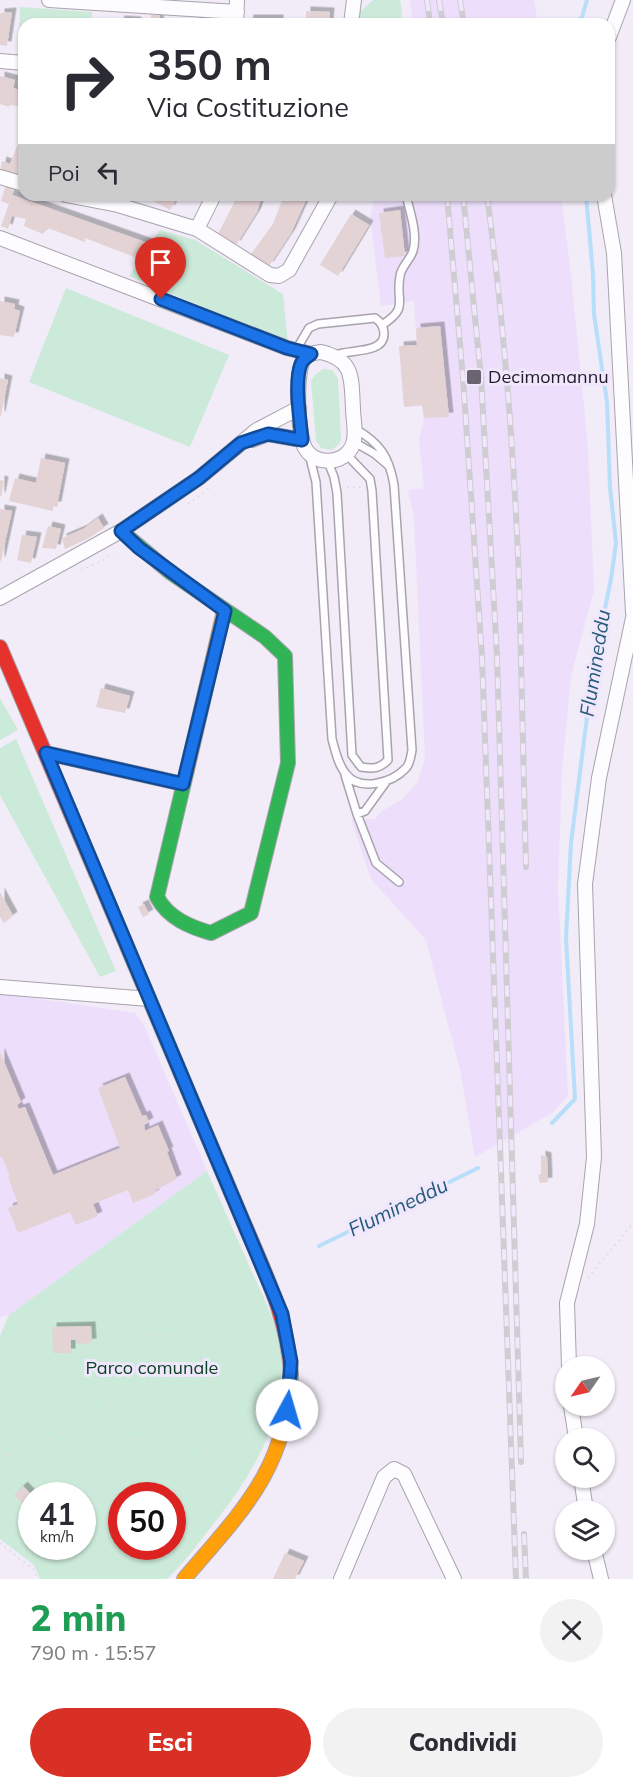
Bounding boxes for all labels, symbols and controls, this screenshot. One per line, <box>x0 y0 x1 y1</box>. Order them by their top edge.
text: 350 m <box>147 38 272 91</box>
icon: right <box>48 42 126 120</box>
text: Via Costituzione <box>147 90 349 124</box>
icon: left <box>92 156 125 189</box>
text: Poi <box>48 159 80 187</box>
pin <box>135 237 186 299</box>
icon: arrive <box>144 246 177 279</box>
place label: Decimomannu <box>488 365 609 388</box>
marker: Decimomannu <box>465 368 483 386</box>
water label: Flumineddu <box>574 608 615 718</box>
water label: Flumineddu <box>344 1172 452 1241</box>
park label: Parco comunale <box>86 1356 218 1379</box>
north arrow <box>555 1356 615 1416</box>
map controls <box>555 1356 615 1560</box>
position arrow <box>255 1378 319 1442</box>
button: search <box>555 1428 615 1488</box>
speed limit sign: 50 <box>108 1482 186 1560</box>
text: 41 <box>39 1495 75 1533</box>
button: layers <box>555 1500 615 1560</box>
text: km/h <box>40 1527 74 1546</box>
text: 2 min <box>30 1595 126 1640</box>
button: close <box>540 1599 603 1662</box>
text: 790 m · 15:57 <box>30 1640 156 1665</box>
button: Esci <box>30 1708 311 1777</box>
button: Condividi <box>323 1708 603 1777</box>

